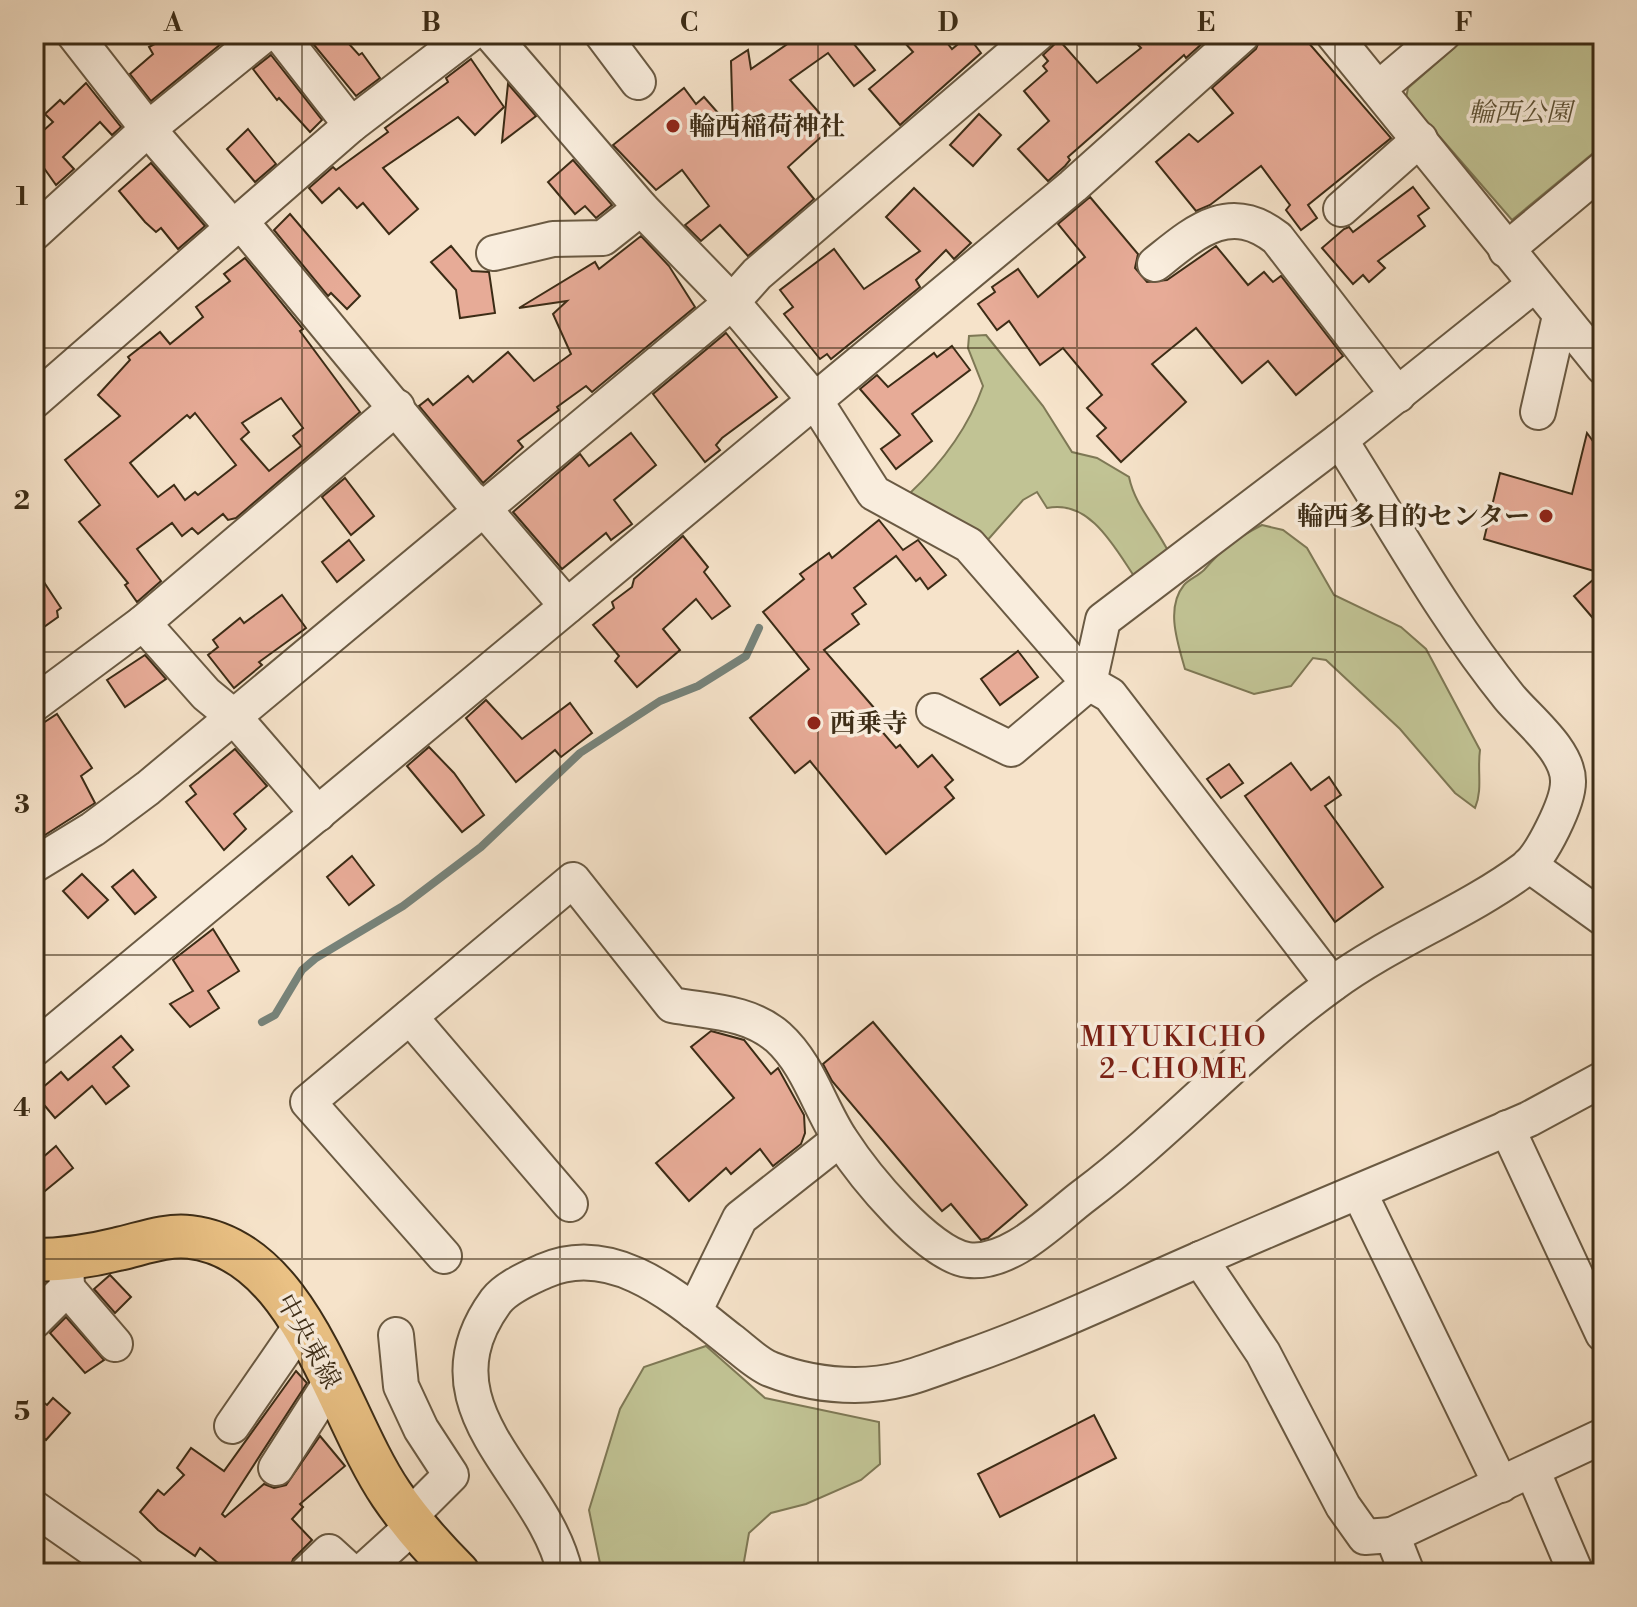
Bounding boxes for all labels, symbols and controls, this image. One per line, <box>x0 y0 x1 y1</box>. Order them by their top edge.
text: A <box>163 7 183 39</box>
text: B <box>421 7 441 39</box>
text: C <box>680 7 698 39</box>
text: D <box>938 7 958 39</box>
text: E <box>1197 7 1215 39</box>
text: F <box>1455 7 1473 39</box>
park label: 輪西公園 <box>1468 97 1576 129</box>
place label: 輪西稲荷神社 <box>689 111 845 143</box>
marker: 輪西稲荷神社 <box>664 117 682 135</box>
text: 1 <box>16 181 29 213</box>
text: 2 <box>14 485 30 517</box>
place label: 輪西多目的センター <box>1297 501 1530 533</box>
marker: 輪西多目的センター <box>1537 507 1555 525</box>
place label: 西乗寺 <box>830 708 908 740</box>
marker: 西乗寺 <box>805 714 823 732</box>
text: 3 <box>14 789 30 821</box>
district label: MIYUKICHO 2-CHOME <box>1080 1020 1268 1087</box>
text: 4 <box>13 1092 31 1124</box>
street label: 中央東線 <box>269 1288 347 1395</box>
text: 5 <box>14 1396 30 1428</box>

